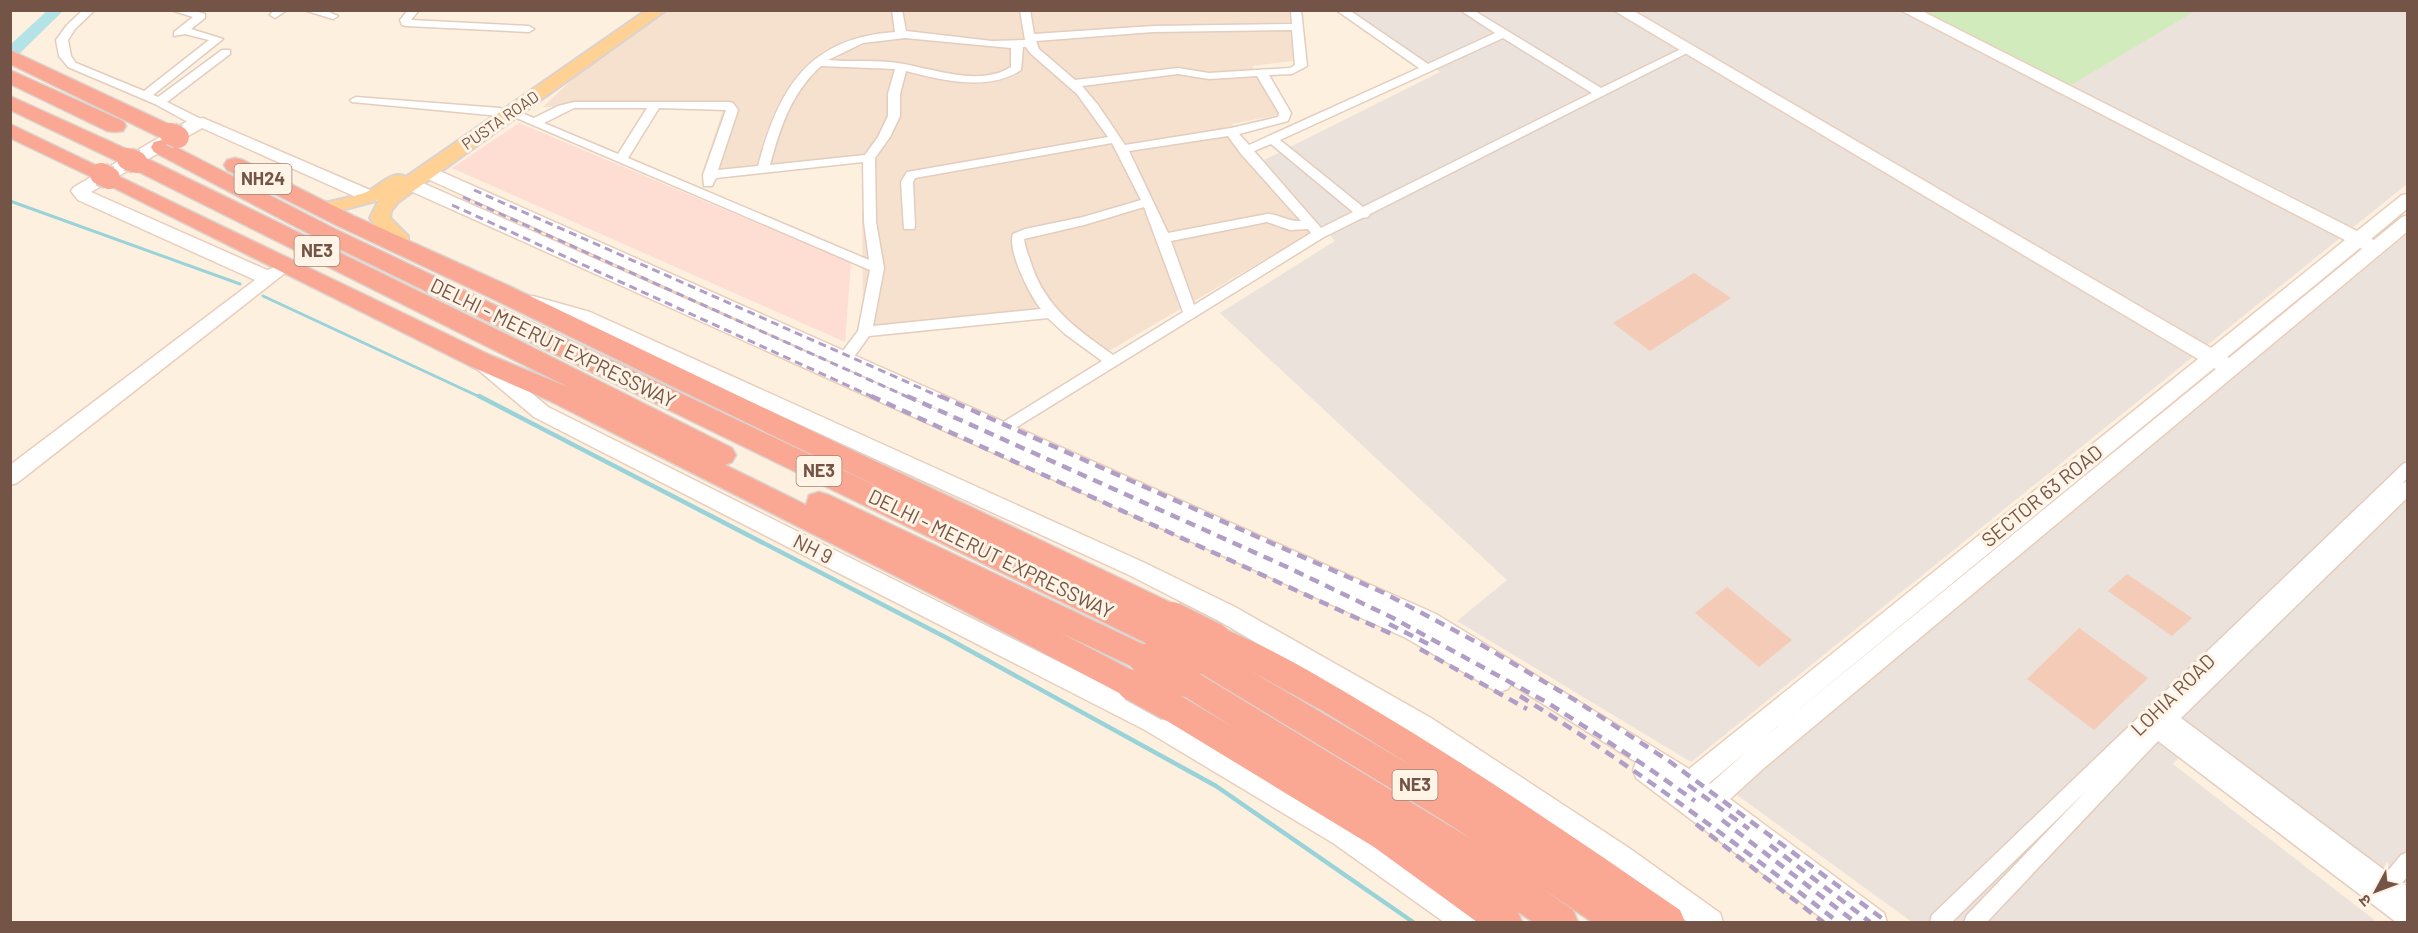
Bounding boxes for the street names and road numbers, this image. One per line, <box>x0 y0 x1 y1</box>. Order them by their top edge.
street label: PUSTA ROAD <box>458 86 542 153</box>
road number: NH24 <box>234 164 292 194</box>
road number: NE3 <box>294 236 340 266</box>
street label: DELHI - MEERUT EXPRESSWAY <box>427 272 680 412</box>
street label: SECTOR 63 ROAD <box>1976 439 2107 551</box>
road number: NE3 <box>796 456 842 486</box>
street label: DELHI - MEERUT EXPRESSWAY <box>865 483 1118 623</box>
street label: NH 9 <box>790 528 837 568</box>
street label: LOHIA ROAD <box>2125 648 2219 740</box>
road number: NE3 <box>1392 770 1438 800</box>

